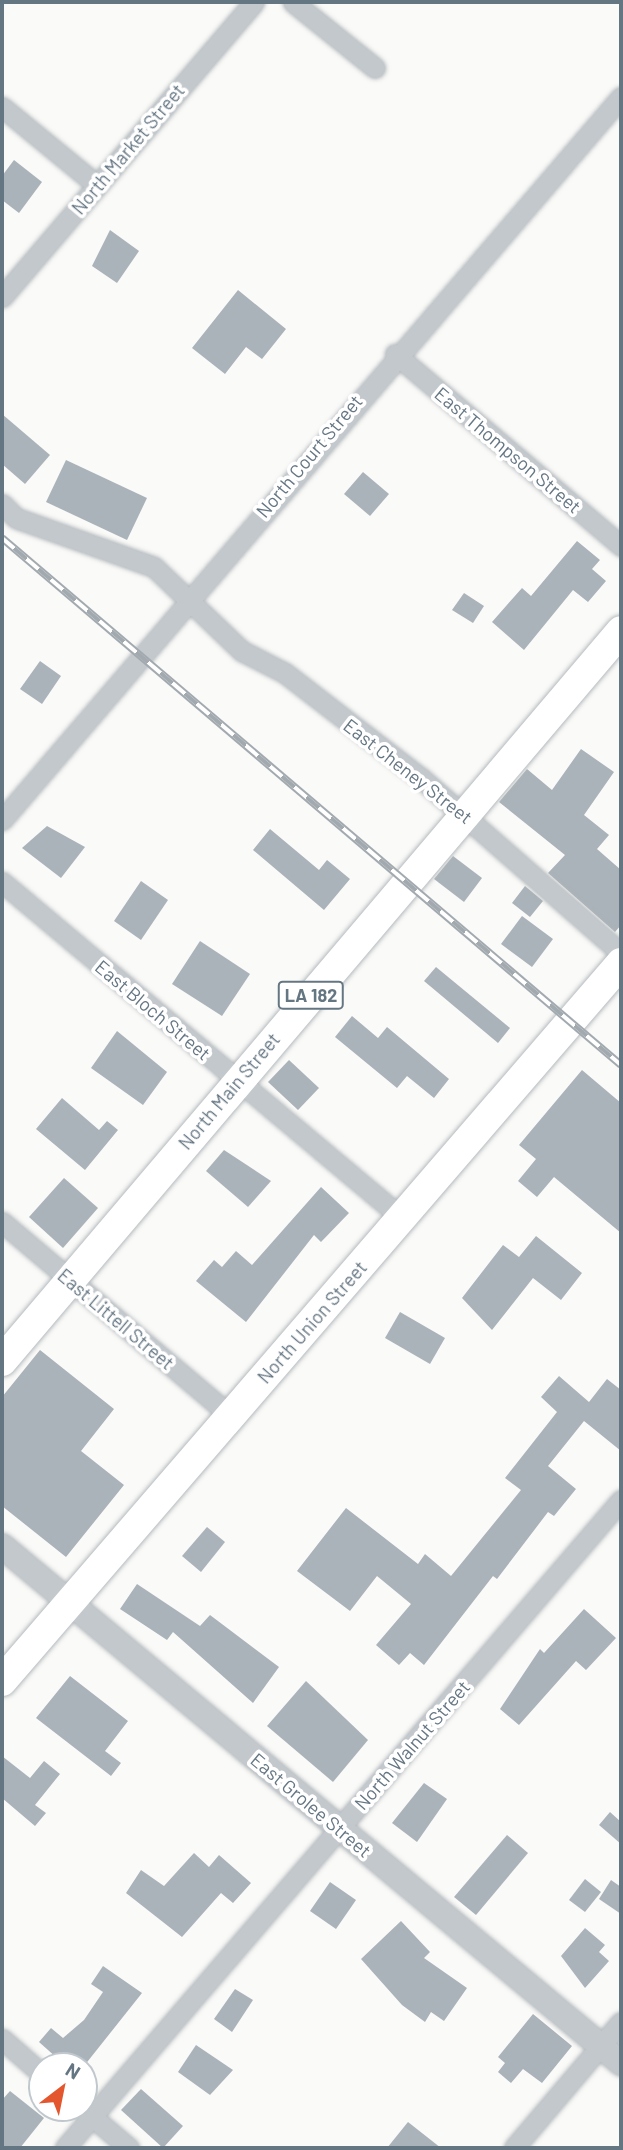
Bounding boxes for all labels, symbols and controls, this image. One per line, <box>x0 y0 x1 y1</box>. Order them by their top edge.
street label: North Market Street <box>67 79 189 219</box>
street label: East Thompson Street <box>430 382 586 518</box>
street label: North Court Street <box>251 390 367 522</box>
street label: East Cheney Street <box>339 714 477 828</box>
street label: East Bloch Street <box>91 955 215 1065</box>
road number: LA 182 <box>278 980 344 1010</box>
street label: North Main Street <box>174 1028 284 1154</box>
street label: North Union Street <box>253 1256 371 1388</box>
street label: East Littell Street <box>53 1264 179 1374</box>
street label: North Walnut Street <box>350 1676 474 1814</box>
street label: East Grolee Street <box>246 1748 376 1862</box>
north arrow <box>28 2052 98 2122</box>
text: N <box>62 2057 85 2084</box>

